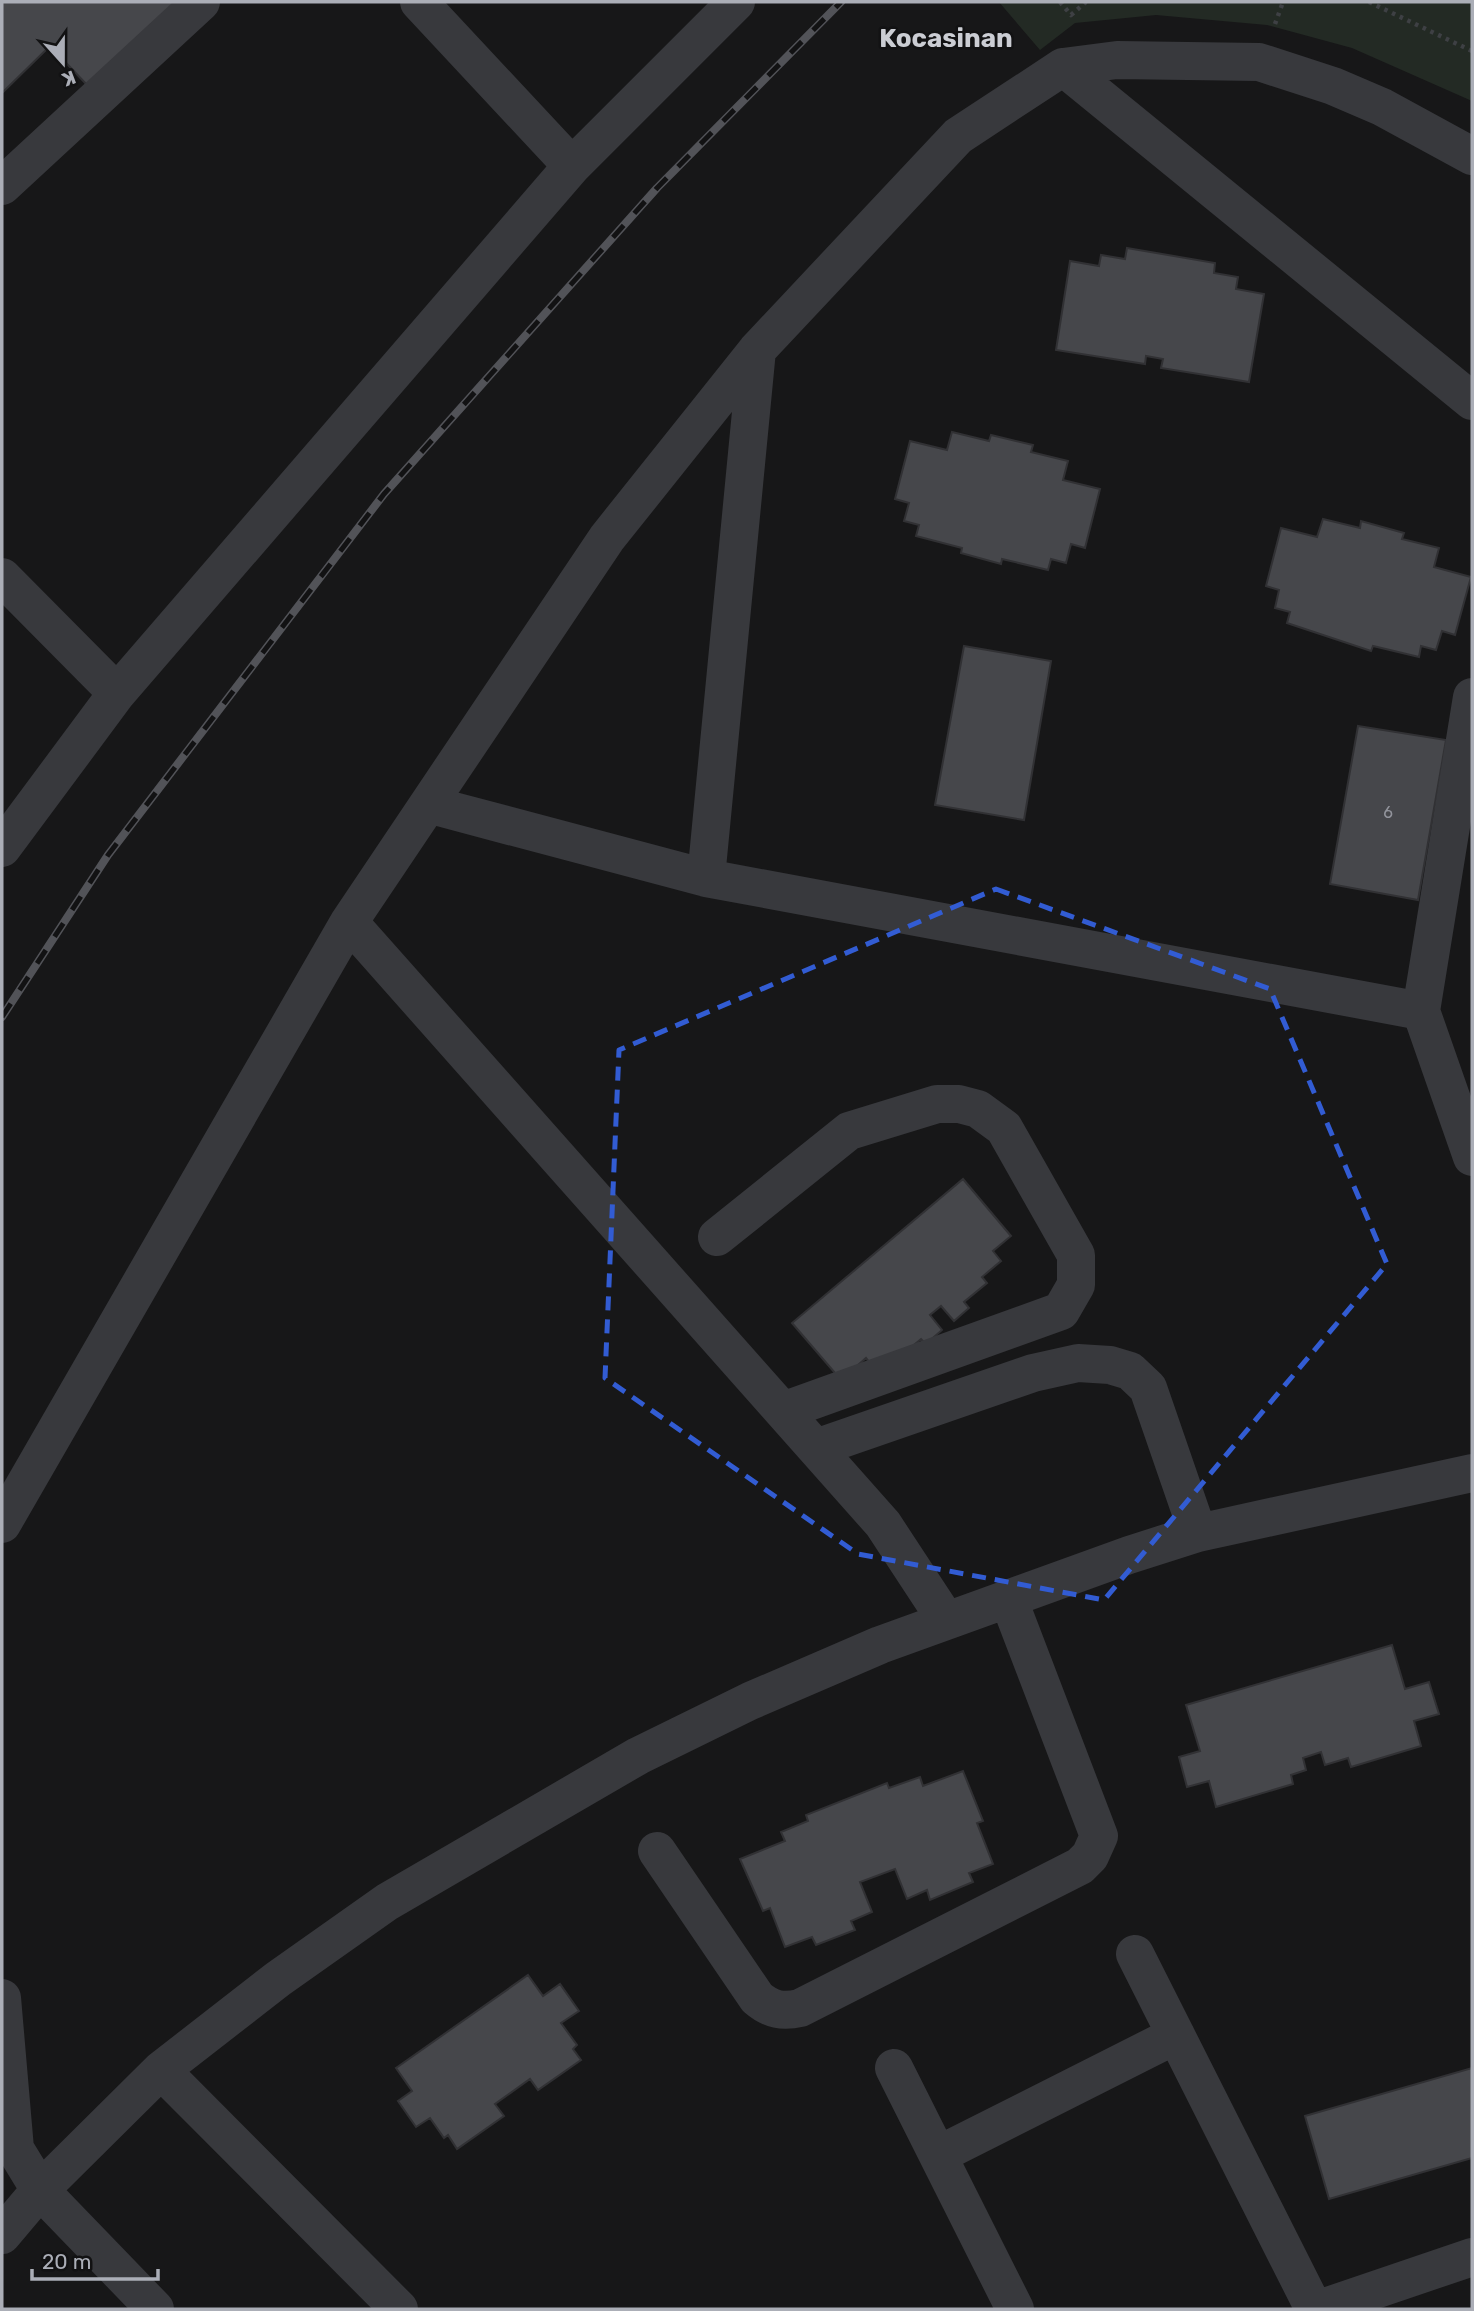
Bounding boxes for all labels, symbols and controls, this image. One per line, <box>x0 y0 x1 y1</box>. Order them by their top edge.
district label: Kocasinan <box>879 23 1013 54</box>
north arrow <box>28 28 98 98</box>
text: K <box>59 65 79 92</box>
house number: 6 <box>1383 803 1393 822</box>
scale bar <box>32 2238 158 2282</box>
text: 20 m <box>42 2249 91 2274</box>

